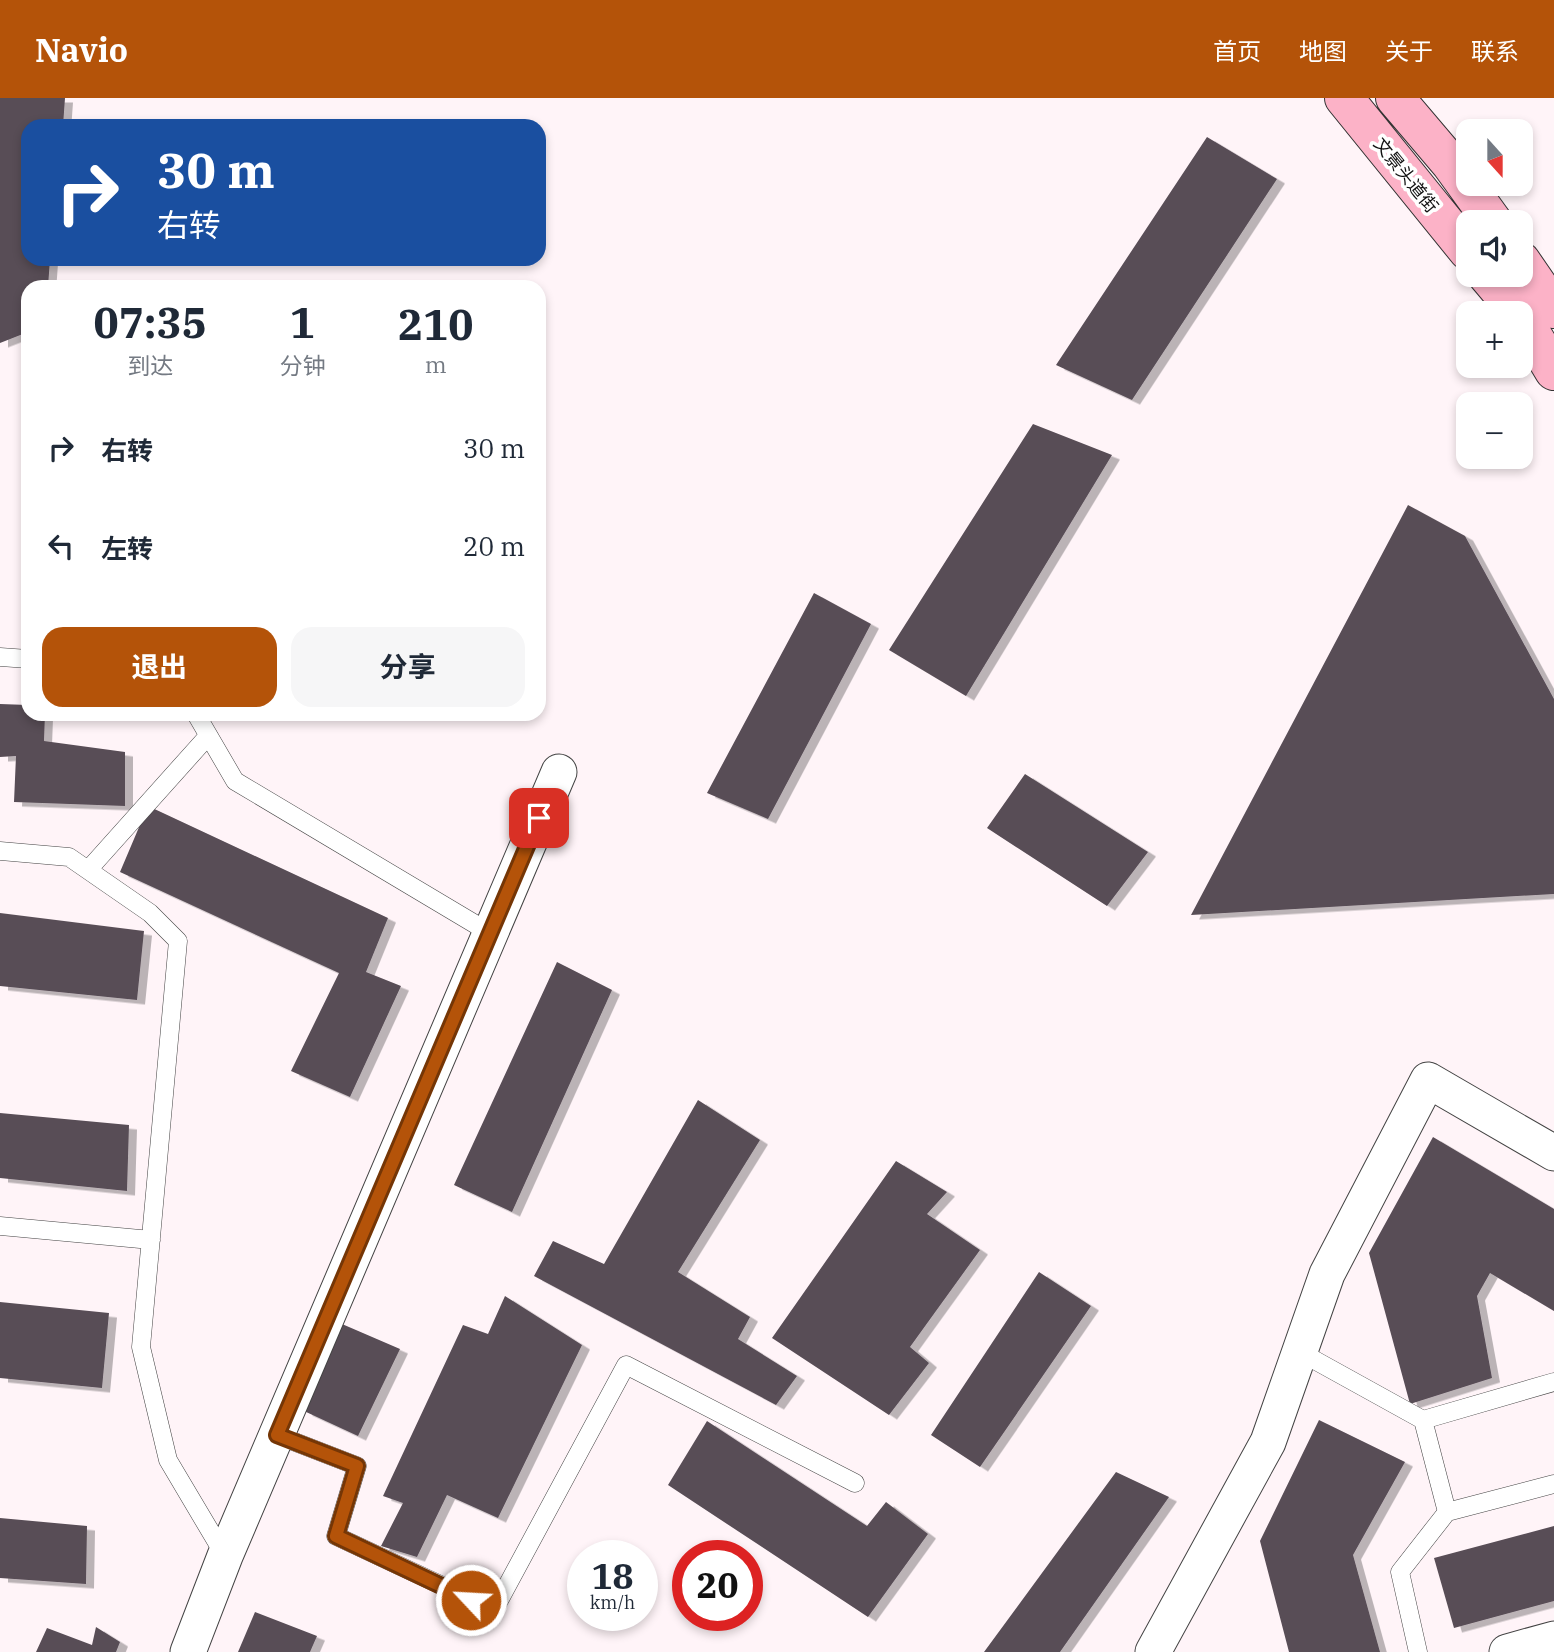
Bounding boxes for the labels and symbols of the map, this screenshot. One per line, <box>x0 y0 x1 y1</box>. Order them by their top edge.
north arrow <box>1456 119 1533 196</box>
street label: 文景头道街 <box>1369 133 1443 217</box>
pin <box>509 788 569 848</box>
speed limit sign: 20 <box>672 1540 763 1631</box>
position arrow <box>434 1563 508 1637</box>

